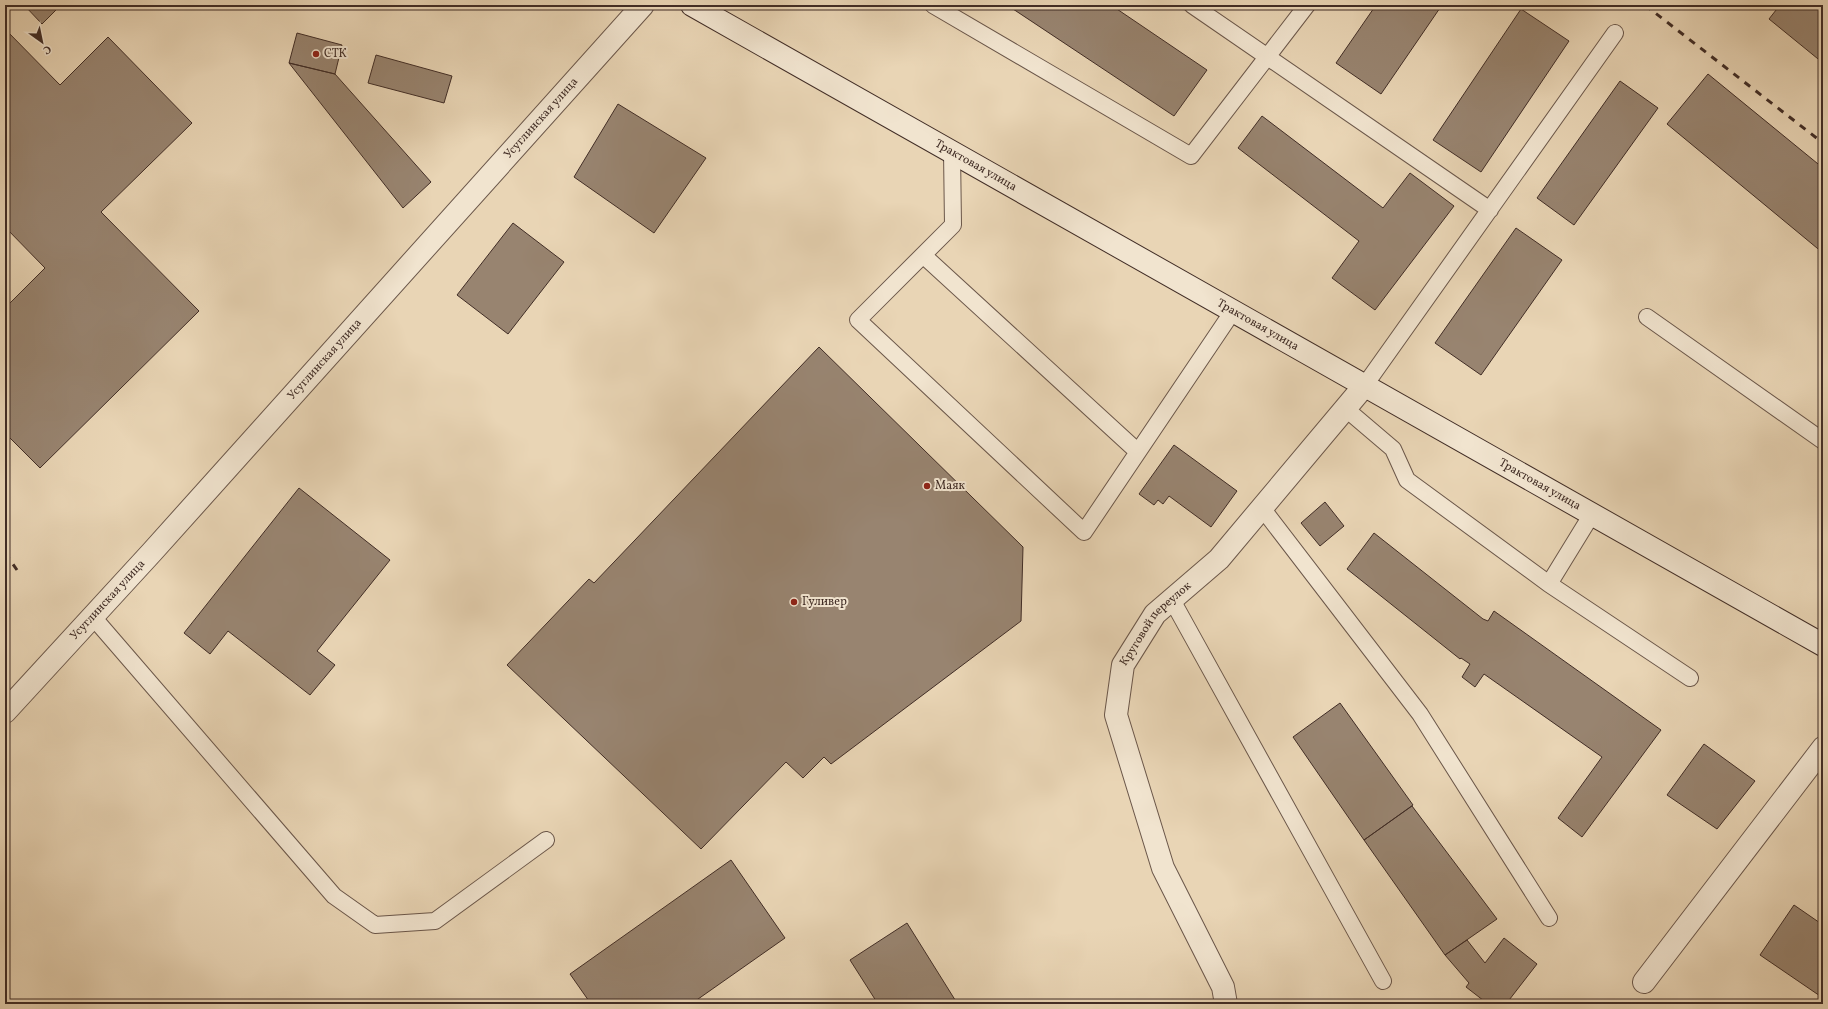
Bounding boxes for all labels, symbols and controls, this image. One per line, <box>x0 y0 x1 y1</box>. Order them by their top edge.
north arrow <box>22 22 62 62</box>
text: С <box>40 41 54 57</box>
place label: СТК <box>324 46 347 62</box>
marker: СТК <box>311 49 321 59</box>
street label: Усуглинская улица <box>501 74 582 162</box>
street label: Трактовая улица <box>932 136 1020 195</box>
street label: Трактовая улица <box>1214 295 1302 355</box>
street label: Усуглинская улица <box>284 315 366 404</box>
street label: Трактовая улица <box>1496 455 1584 514</box>
place label: Маяк <box>935 478 965 494</box>
marker: Маяк <box>922 481 932 491</box>
street label: Усуглинская улица <box>67 556 149 644</box>
street label: Круговой переулок <box>1116 578 1195 669</box>
place label: Гуливер <box>802 594 847 610</box>
marker: Гуливер <box>789 597 799 607</box>

